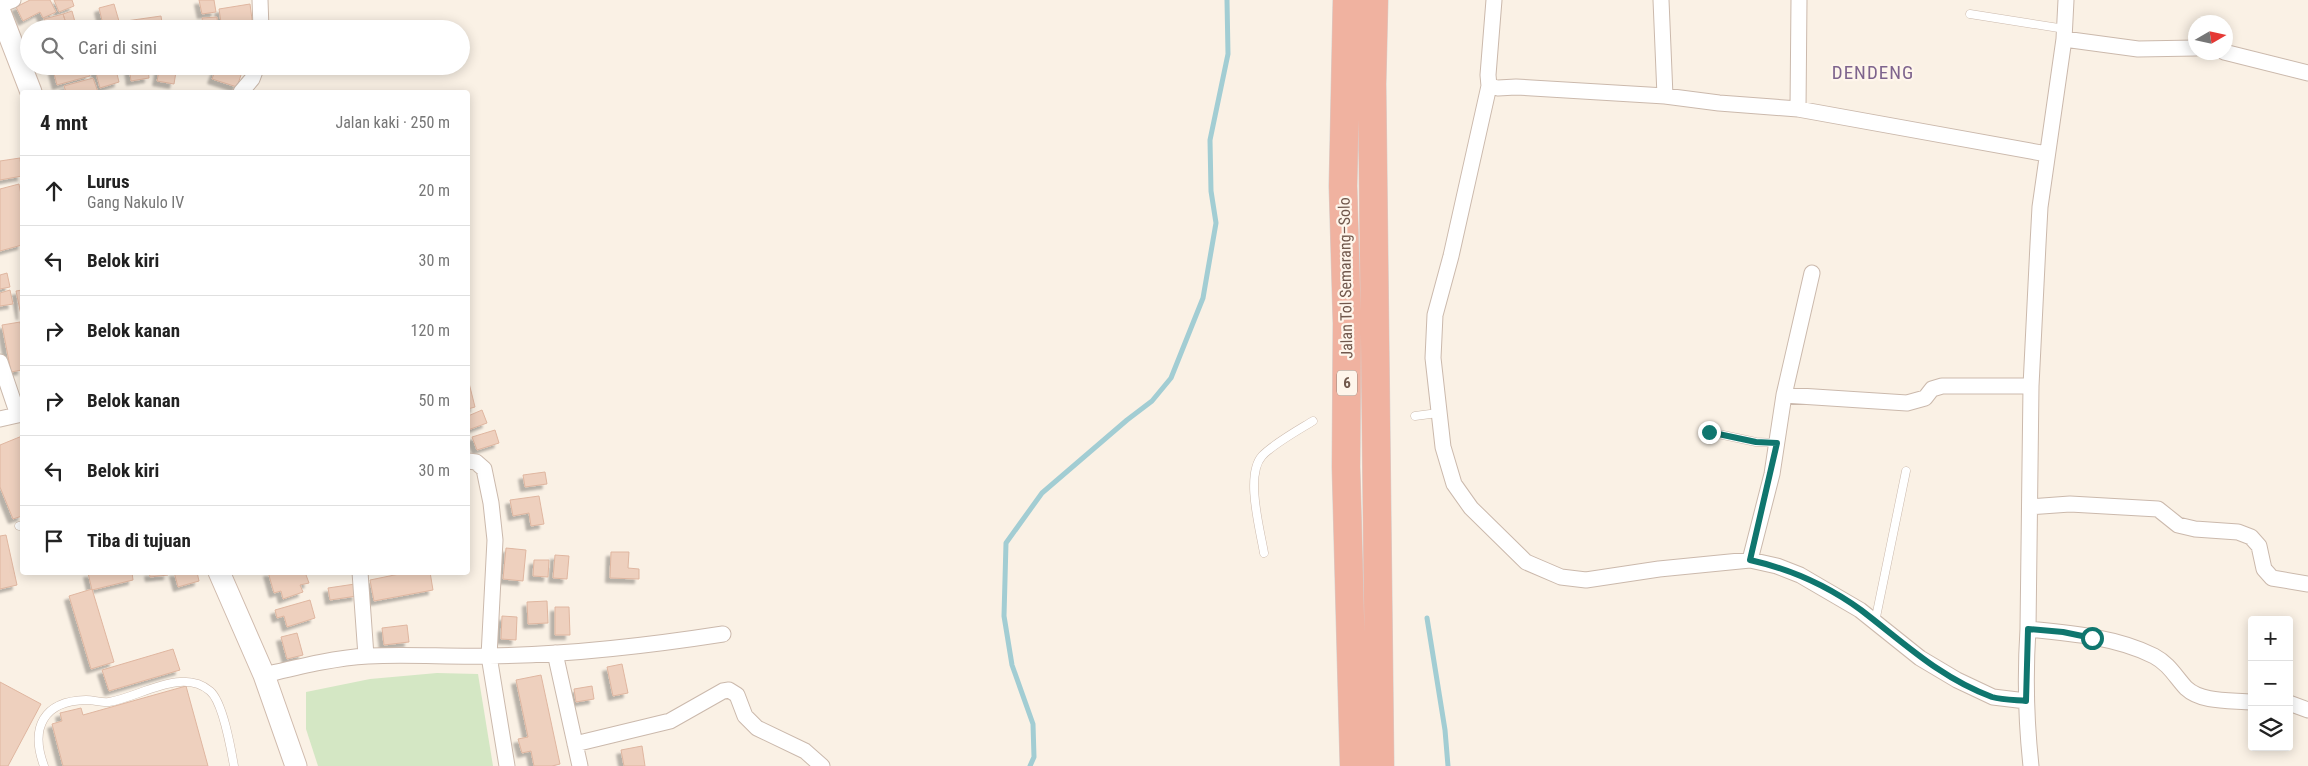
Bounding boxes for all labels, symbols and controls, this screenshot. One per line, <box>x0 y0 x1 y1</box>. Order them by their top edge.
north arrow <box>2188 15 2233 60</box>
search box <box>20 20 470 75</box>
icon: search <box>38 34 66 62</box>
text: Cari di sini <box>78 36 157 59</box>
district label: DENDENG <box>1832 61 1914 84</box>
text: 4 mnt <box>40 111 88 135</box>
text: Jalan kaki · 250 m <box>335 113 450 132</box>
text: Lurus <box>87 170 130 193</box>
icon: ahead <box>40 177 68 205</box>
text: 20 m <box>418 181 450 200</box>
text: Gang Nakulo IV <box>87 193 184 212</box>
street label: Jalan Tol Semarang–Solo <box>1335 197 1356 359</box>
icon: left <box>40 247 68 275</box>
text: Belok kiri <box>87 249 159 272</box>
text: 30 m <box>418 251 450 270</box>
icon: right <box>40 317 68 345</box>
text: Belok kanan <box>87 319 180 342</box>
text: 120 m <box>411 321 450 340</box>
road number: 6 <box>1337 370 1357 396</box>
icon: right <box>40 387 68 415</box>
text: Belok kanan <box>87 389 180 412</box>
text: 50 m <box>418 391 450 410</box>
route end <box>1698 421 1721 444</box>
icon: left <box>40 457 68 485</box>
text: Belok kiri <box>87 459 159 482</box>
text: 30 m <box>418 461 450 480</box>
icon: arrive <box>40 527 68 555</box>
text: Tiba di tujuan <box>87 529 191 552</box>
map controls <box>2248 616 2293 751</box>
button: + <box>2248 616 2293 661</box>
route start <box>2081 627 2104 650</box>
button: − <box>2248 661 2293 706</box>
button: layers <box>2248 706 2293 751</box>

